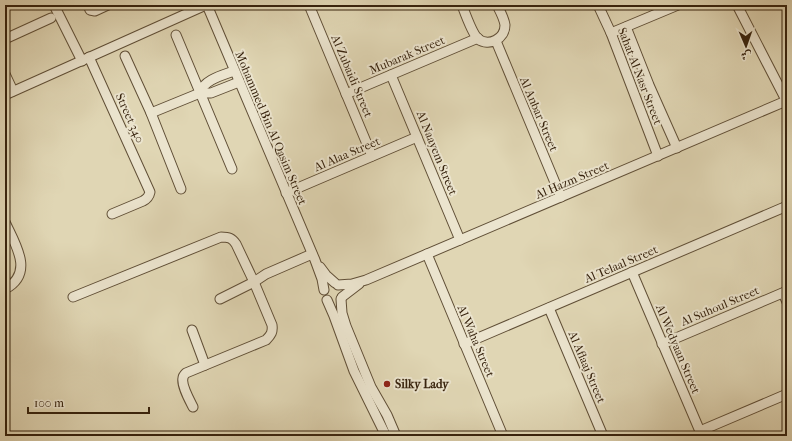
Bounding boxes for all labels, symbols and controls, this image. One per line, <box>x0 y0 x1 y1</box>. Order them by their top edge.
street label: Sahat Al Nasr Street <box>615 26 665 127</box>
north arrow <box>726 26 766 66</box>
street label: Al Zubaidi Street <box>328 32 376 120</box>
street label: Mubarak Street <box>367 33 447 77</box>
street label: Mohammed Bin Al Qasim Street <box>232 49 310 208</box>
text: ش <box>741 49 752 62</box>
street label: Al Anbar Street <box>517 74 561 154</box>
street label: Street 340 <box>113 91 147 145</box>
street label: Al Naayem Street <box>413 108 461 198</box>
street label: Al Alaa Street <box>311 134 383 175</box>
street label: Al Hazm Street <box>532 158 611 202</box>
street label: Al Telaal Street <box>581 242 661 286</box>
street label: Al Suhoul Street <box>678 283 762 329</box>
street label: Al Wedyaan Street <box>653 301 703 396</box>
street label: Al Waha Street <box>454 302 498 380</box>
street label: Al Aflaaj Street <box>565 328 609 406</box>
place label: Silky Lady <box>395 377 449 392</box>
marker: Silky Lady <box>382 379 392 389</box>
scale bar <box>28 389 149 415</box>
text: 100 m <box>34 396 64 410</box>

